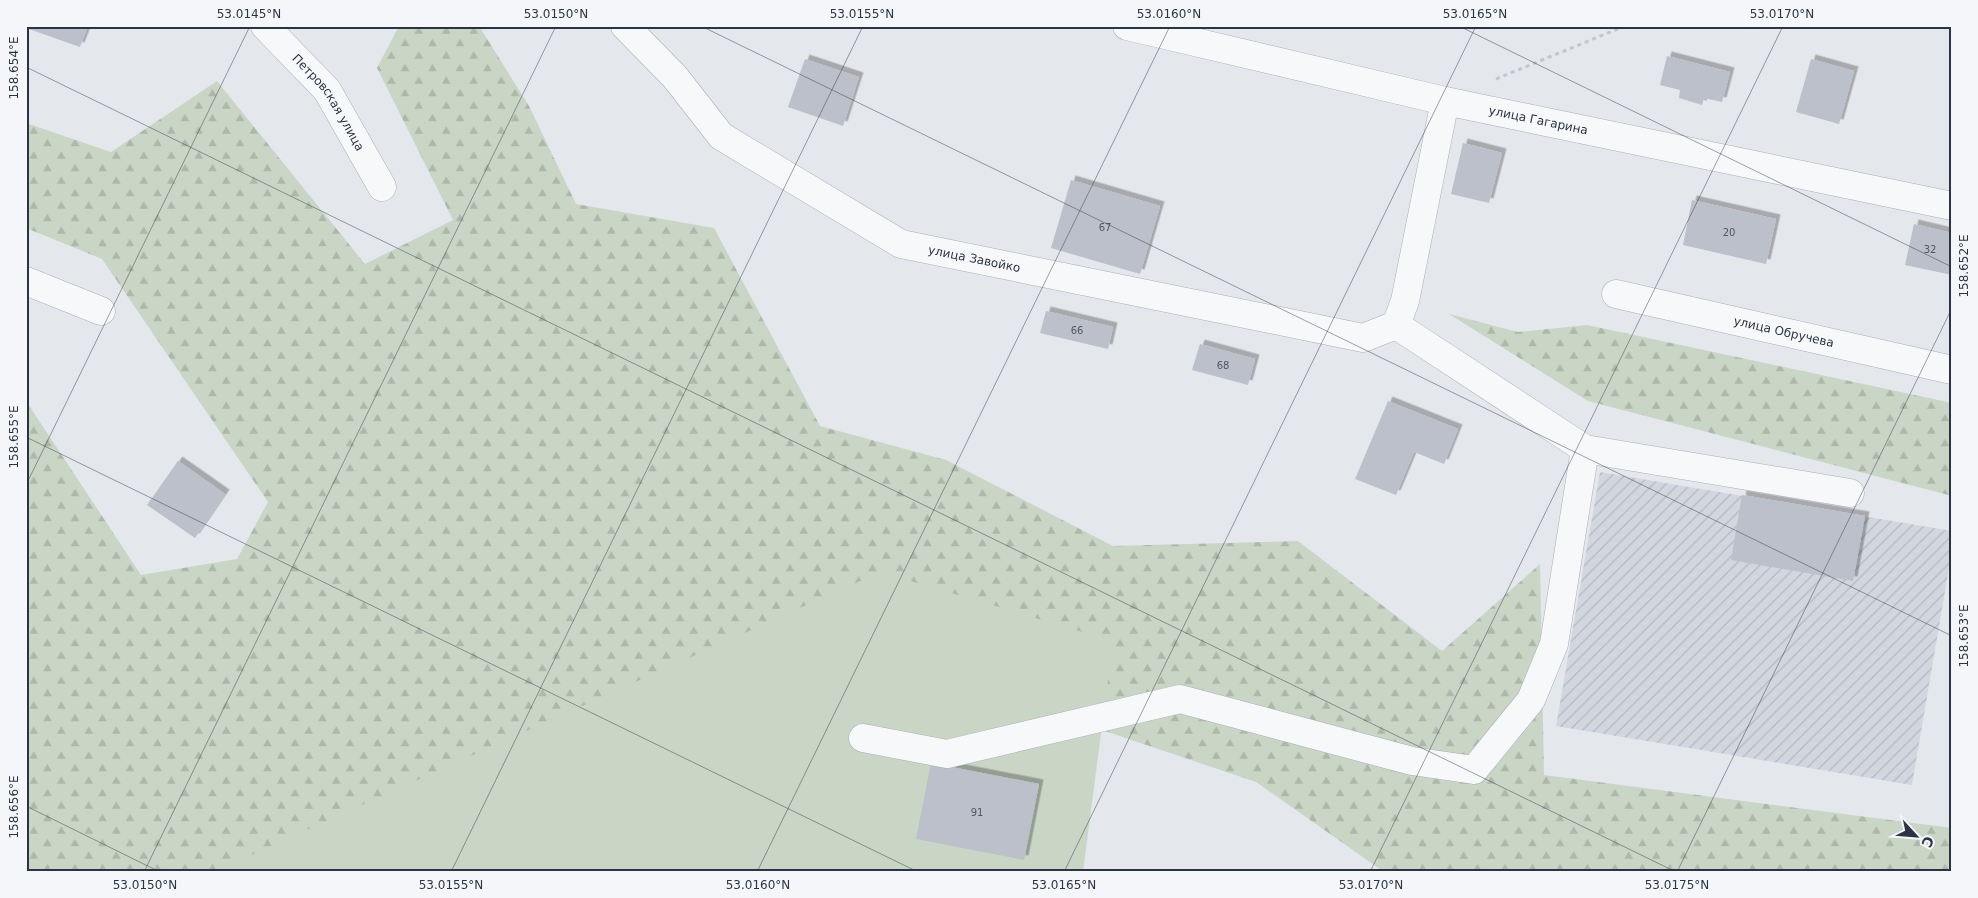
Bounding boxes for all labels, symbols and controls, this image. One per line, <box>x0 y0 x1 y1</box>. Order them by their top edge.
text: 53.0145°N <box>217 7 281 21</box>
text: 53.0150°N <box>524 7 588 21</box>
text: 53.0155°N <box>830 7 894 21</box>
text: 53.0160°N <box>1137 7 1201 21</box>
text: 53.0165°N <box>1443 7 1507 21</box>
text: 53.0170°N <box>1750 7 1814 21</box>
text: 158.654°E <box>7 36 21 100</box>
street label: Петровская улица <box>289 51 367 153</box>
street label: улица Гагарина <box>1487 103 1589 137</box>
house number: 67 <box>1099 222 1111 233</box>
house number: 20 <box>1723 227 1735 238</box>
text: 158.652°E <box>1957 234 1971 298</box>
street label: улица Завойко <box>927 243 1022 275</box>
house number: 32 <box>1924 244 1936 255</box>
street label: улица Обручева <box>1732 314 1835 350</box>
house number: 66 <box>1071 325 1083 336</box>
house number: 68 <box>1217 360 1229 371</box>
text: 158.655°E <box>7 405 21 469</box>
text: 158.653°E <box>1957 604 1971 668</box>
text: 158.656°E <box>7 775 21 839</box>
house number: 91 <box>971 807 983 818</box>
north arrow <box>1890 810 1940 860</box>
text: С <box>1918 834 1937 850</box>
text: 53.0150°N <box>113 878 177 892</box>
text: 53.0155°N <box>419 878 483 892</box>
text: 53.0160°N <box>726 878 790 892</box>
text: 53.0165°N <box>1032 878 1096 892</box>
text: 53.0170°N <box>1339 878 1403 892</box>
text: 53.0175°N <box>1645 878 1709 892</box>

